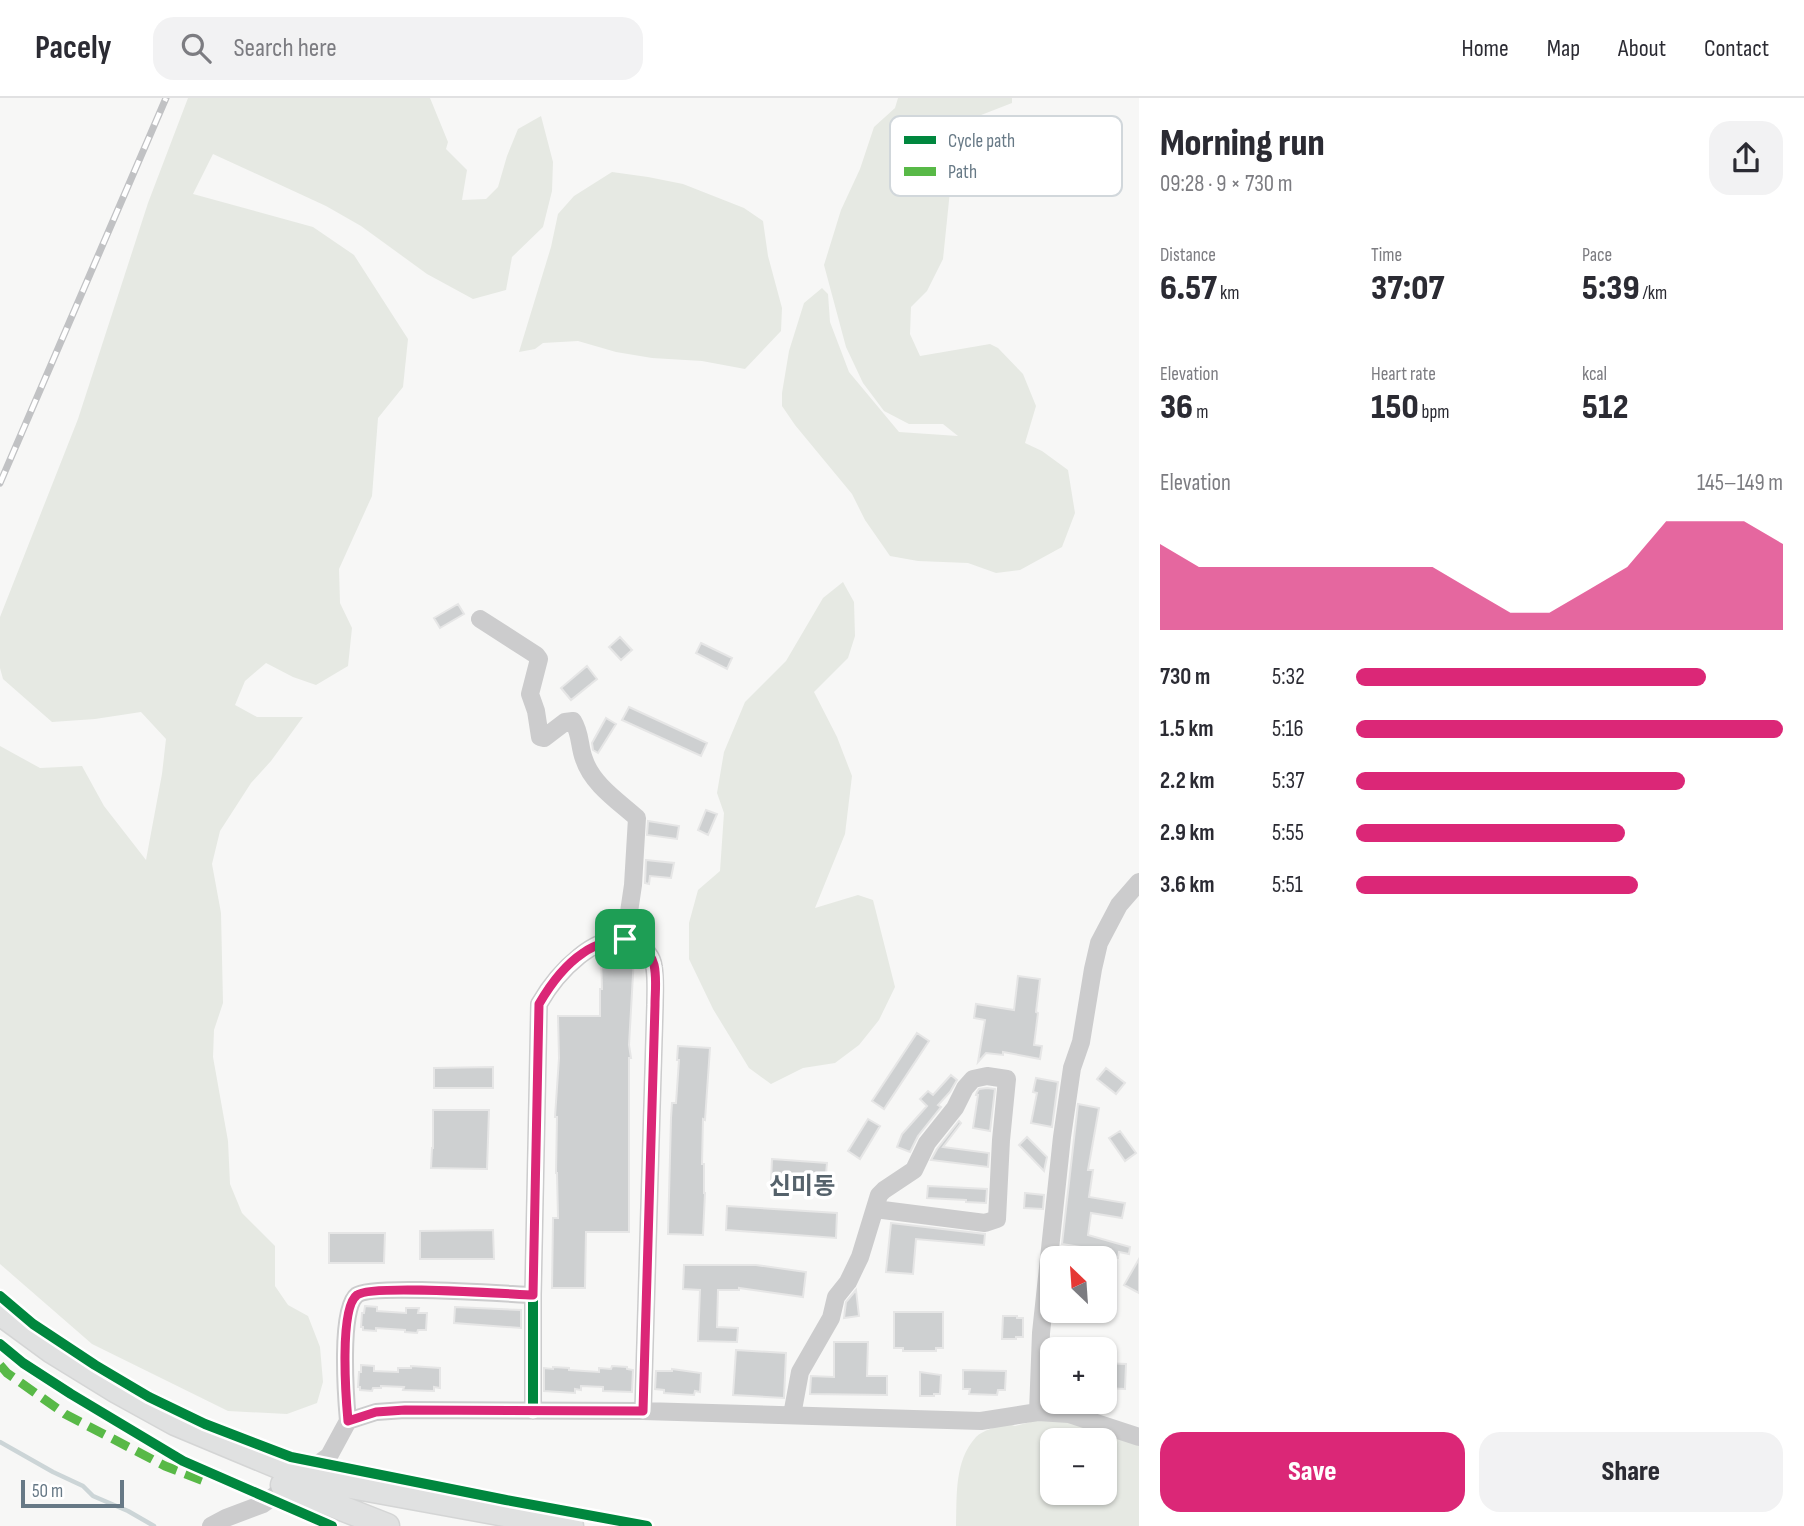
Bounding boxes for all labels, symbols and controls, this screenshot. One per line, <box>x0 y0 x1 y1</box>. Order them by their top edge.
search box <box>153 17 643 80</box>
text: Pacely <box>35 28 111 68</box>
icon: search <box>177 29 215 67</box>
text: Search here <box>233 33 337 64</box>
text: Home <box>1461 34 1509 63</box>
text: Map <box>1547 34 1580 63</box>
text: About <box>1618 34 1666 63</box>
text: Contact <box>1704 34 1769 63</box>
legend <box>890 116 1122 196</box>
text: Morning run <box>1160 121 1325 166</box>
button: share <box>1709 121 1783 195</box>
text: Cycle path <box>948 130 1015 153</box>
text: Path <box>948 161 977 184</box>
text: 09:28 · 9 × 730 m <box>1160 170 1293 198</box>
text: Distance <box>1160 244 1216 267</box>
text: Time <box>1371 244 1402 267</box>
text: Pace <box>1582 244 1612 267</box>
text: 6.57 <box>1160 267 1217 310</box>
text: 37:07 <box>1371 267 1444 310</box>
text: 5:39 <box>1582 267 1640 310</box>
text: km <box>1217 282 1239 305</box>
text: /km <box>1640 282 1667 305</box>
text: Elevation <box>1160 363 1219 386</box>
text: Heart rate <box>1371 363 1436 386</box>
text: kcal <box>1582 363 1607 386</box>
text: 36 <box>1160 386 1193 429</box>
text: 150 <box>1371 386 1419 429</box>
text: 512 <box>1582 386 1628 429</box>
text: m <box>1193 401 1208 424</box>
text: bpm <box>1419 401 1450 424</box>
text: Elevation <box>1160 469 1231 497</box>
text: 145–149 m <box>1697 469 1783 497</box>
text: 730 m <box>1160 663 1210 691</box>
text: 5:32 <box>1272 663 1305 691</box>
text: 1.5 km <box>1160 715 1213 743</box>
text: 5:16 <box>1272 715 1304 743</box>
text: 2.2 km <box>1160 767 1214 795</box>
text: 5:37 <box>1272 767 1304 795</box>
text: 2.9 km <box>1160 819 1214 847</box>
text: 5:55 <box>1272 819 1304 847</box>
text: 3.6 km <box>1160 871 1214 899</box>
text: 5:51 <box>1272 871 1303 899</box>
pin <box>595 909 655 969</box>
icon: arrive <box>606 920 644 958</box>
district label: 신미동 <box>769 1172 835 1201</box>
north arrow <box>1040 1246 1116 1323</box>
map controls <box>1040 1246 1117 1505</box>
button: + <box>1040 1337 1117 1414</box>
button: − <box>1040 1428 1117 1505</box>
button: Save <box>1160 1432 1465 1512</box>
button: Share <box>1479 1432 1783 1512</box>
scale bar <box>21 1477 124 1509</box>
text: 50 m <box>32 1480 63 1503</box>

